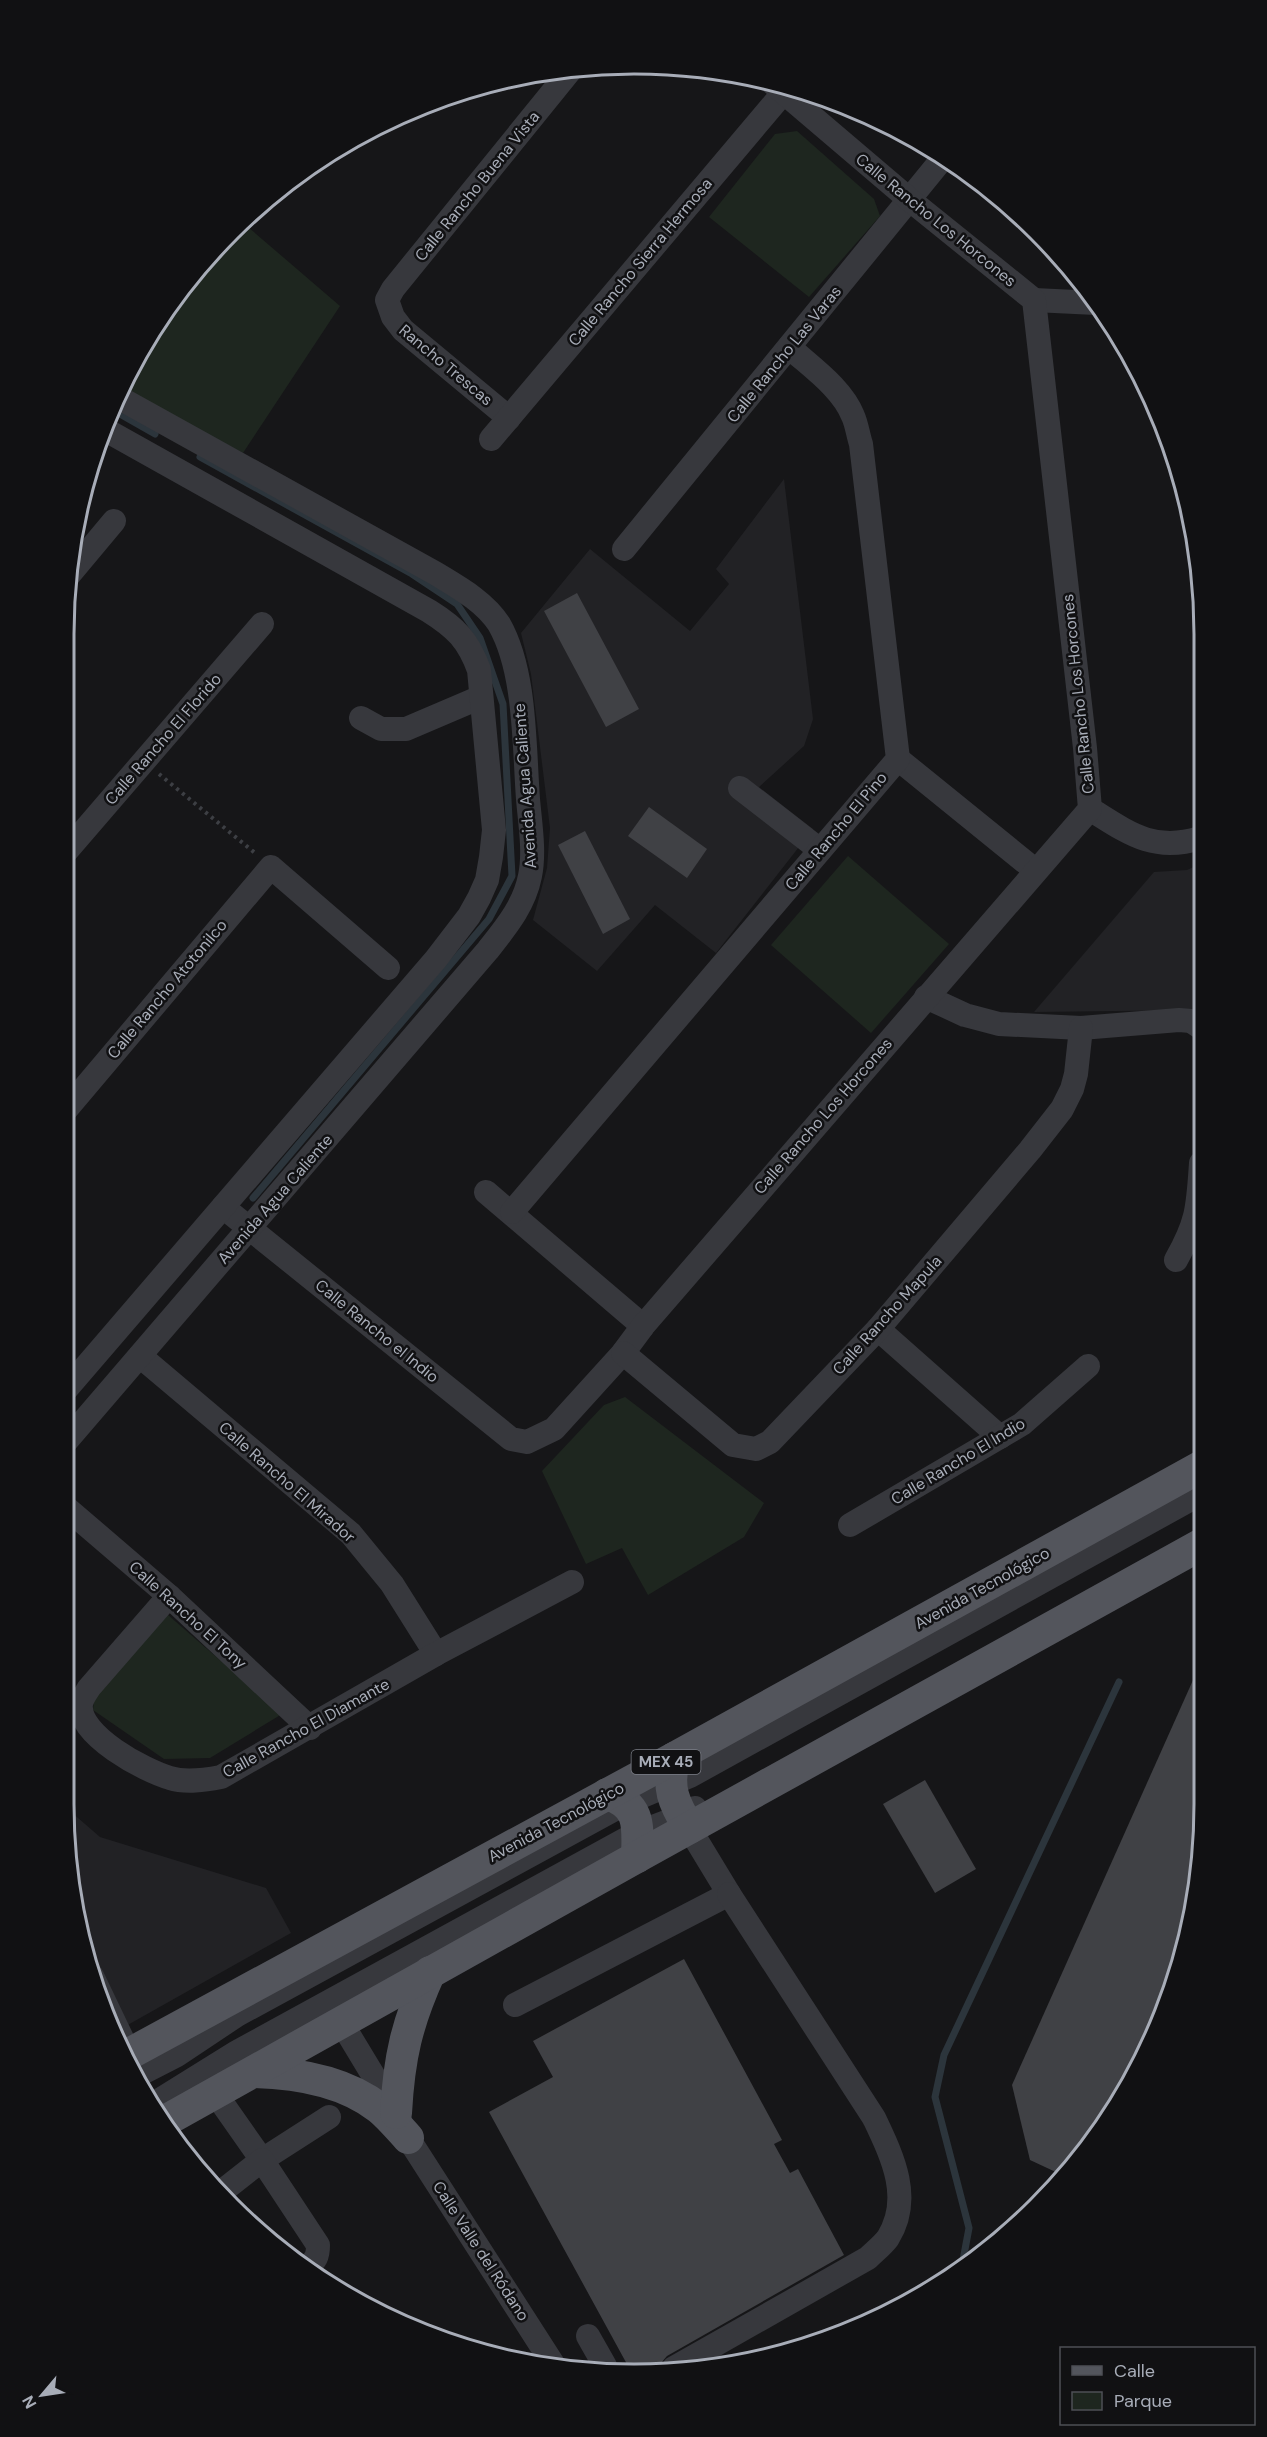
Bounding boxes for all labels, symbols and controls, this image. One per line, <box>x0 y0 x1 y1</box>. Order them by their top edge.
street label: Calle Rancho Buena Vista <box>410 107 544 265</box>
street label: Calle Rancho Los Horcones <box>851 149 1021 291</box>
street label: Calle Rancho Sierra Hermosa <box>563 174 717 350</box>
street label: Calle Rancho Las Varas <box>722 281 846 427</box>
street label: Rancho Trescas <box>395 320 497 410</box>
street label: Calle Rancho Los Horcones <box>1057 593 1099 795</box>
street label: Calle Rancho El Florido <box>100 669 226 809</box>
street label: Avenida Agua Caliente <box>509 703 541 869</box>
street label: Calle Rancho El Pino <box>780 767 892 895</box>
street label: Calle Rancho Atotonilco <box>102 915 232 1063</box>
street label: Calle Rancho Los Horcones <box>749 1033 897 1199</box>
street label: Avenida Agua Caliente <box>213 1130 337 1268</box>
street label: Calle Rancho Mapula <box>828 1251 946 1379</box>
street label: Calle Rancho el Indio <box>311 1275 443 1387</box>
street label: Calle Rancho El Indio <box>887 1413 1029 1509</box>
street label: Calle Rancho El Mirador <box>214 1417 360 1547</box>
street label: Avenida Tecnológico <box>911 1542 1053 1634</box>
street label: Calle Rancho El Tony <box>125 1556 251 1674</box>
street label: Calle Rancho El Diamante <box>219 1673 393 1783</box>
road number: MEX 45 <box>632 1750 700 1774</box>
street label: Avenida Tecnológico <box>484 1777 628 1867</box>
street label: Calle Valle del Ródano <box>428 2177 534 2325</box>
legend <box>1060 2347 1255 2425</box>
text: Calle <box>1114 2359 1155 2383</box>
north arrow <box>12 2365 72 2425</box>
text: Parque <box>1114 2389 1172 2413</box>
text: N <box>17 2392 41 2412</box>

